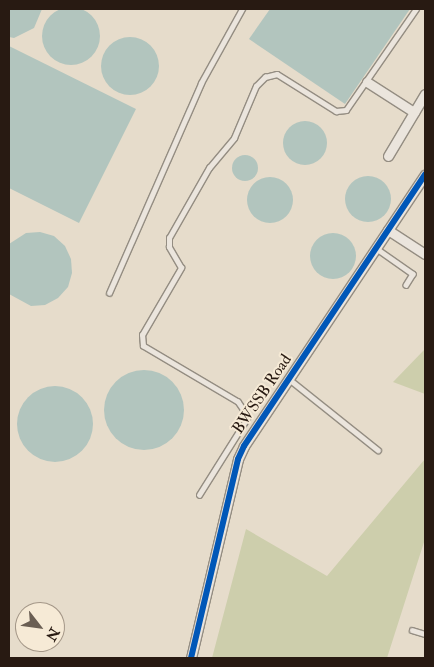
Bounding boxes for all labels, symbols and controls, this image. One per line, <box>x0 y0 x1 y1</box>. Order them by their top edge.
street label: BWSSB Road <box>228 351 296 437</box>
north arrow <box>15 602 65 652</box>
text: N <box>42 625 63 644</box>

